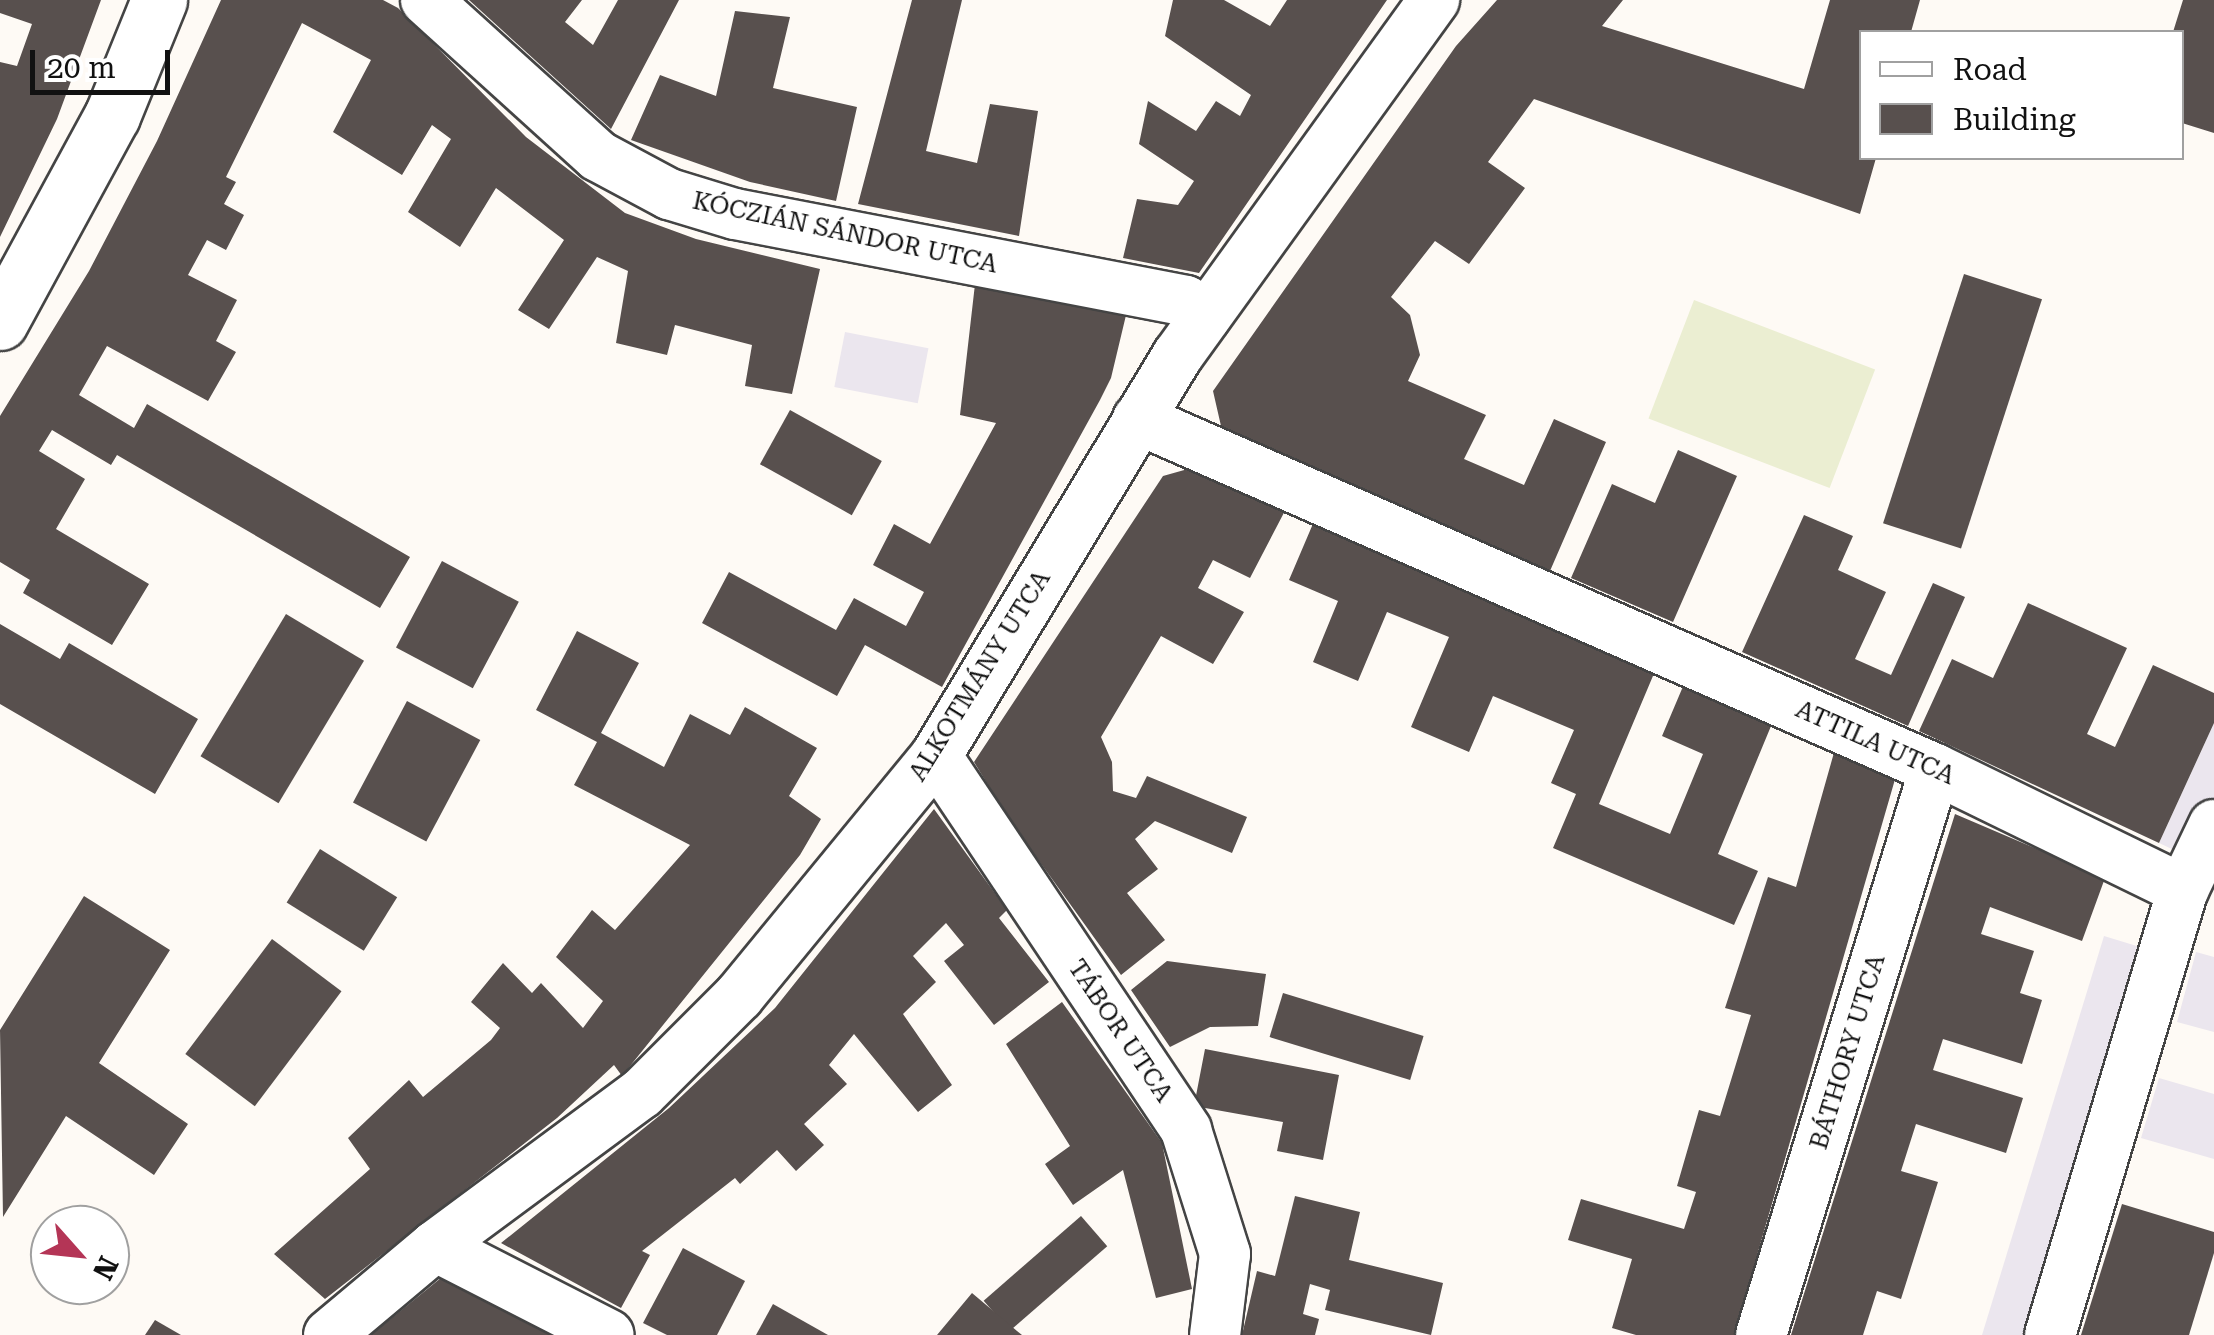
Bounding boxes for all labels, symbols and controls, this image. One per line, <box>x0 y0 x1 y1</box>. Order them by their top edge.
scale bar <box>35 30 175 92</box>
legend <box>1859 30 2184 160</box>
text: 20 m <box>47 50 116 85</box>
text: Road <box>1953 52 2027 87</box>
text: Building <box>1953 102 2076 137</box>
street label: KÓCZIÁN SÁNDOR UTCA <box>690 186 1000 280</box>
street label: ALKOTMÁNY UTCA <box>903 565 1057 787</box>
street label: ATTILA UTCA <box>1791 695 1959 791</box>
street label: BÁTHORY UTCA <box>1804 951 1892 1153</box>
street label: TÁBOR UTCA <box>1061 954 1179 1108</box>
north arrow <box>30 1205 130 1305</box>
text: N <box>86 1251 125 1285</box>

